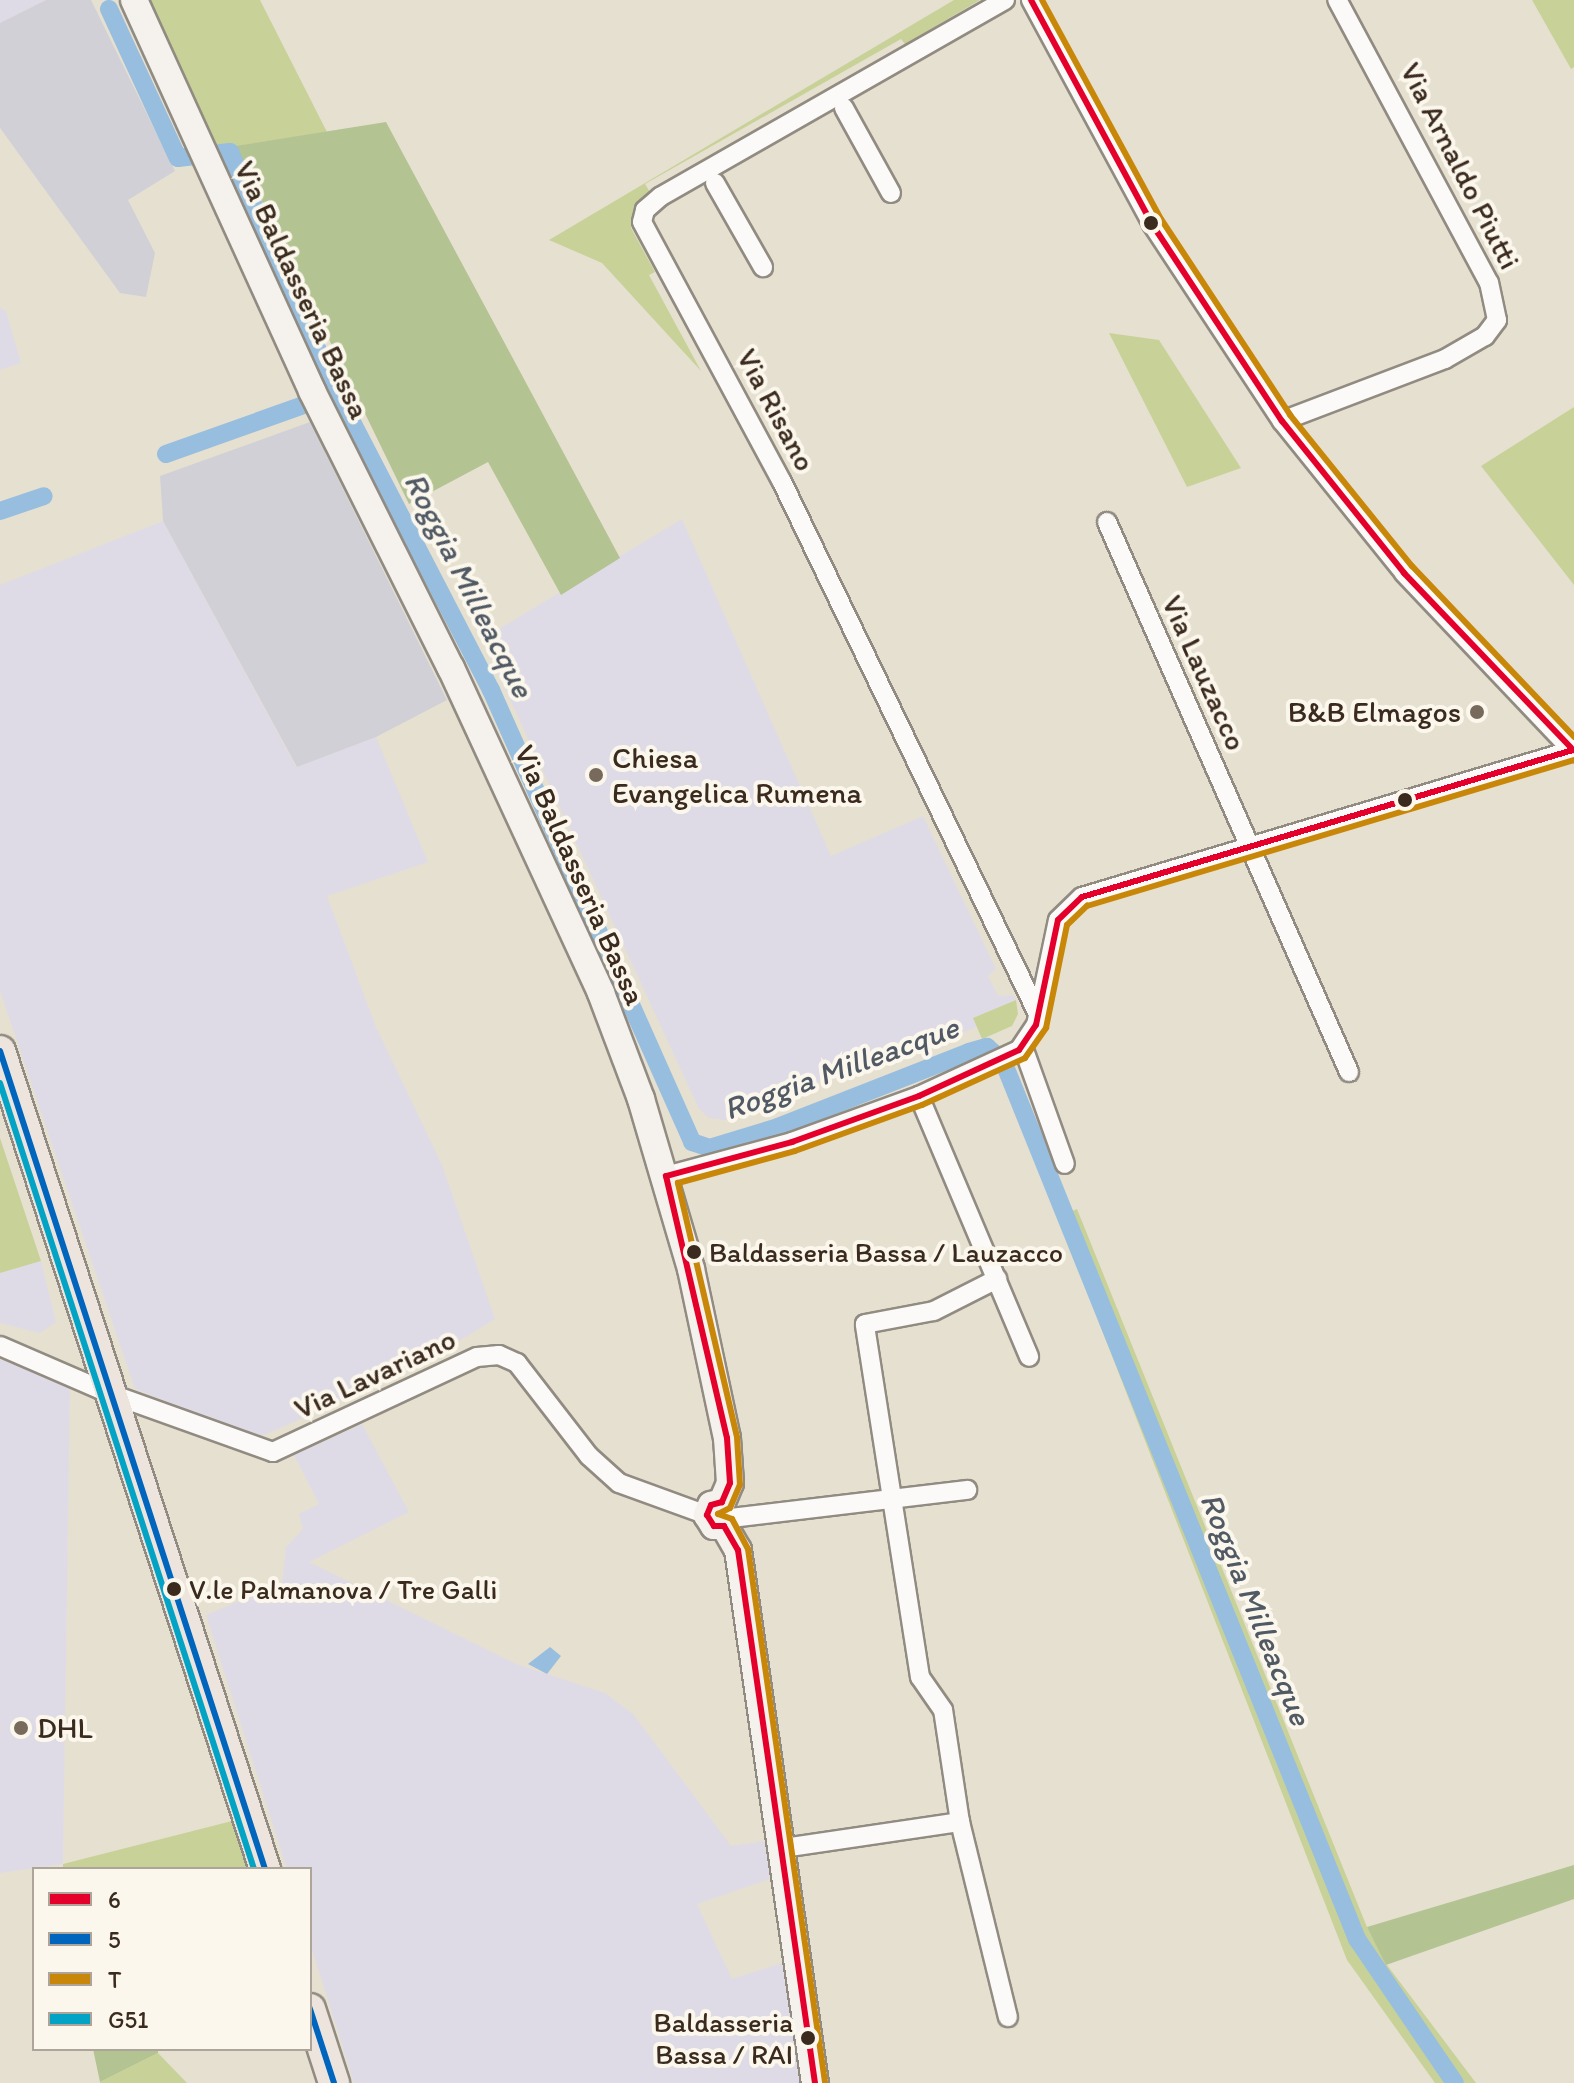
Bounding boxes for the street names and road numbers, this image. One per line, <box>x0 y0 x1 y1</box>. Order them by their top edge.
street label: Via Arnaldo Piutti <box>1392 57 1528 275</box>
street label: Via Baldasseria Bassa <box>227 156 377 424</box>
street label: Via Risano <box>729 343 823 477</box>
street label: Via Lauzacco <box>1154 590 1254 756</box>
street label: Via Baldasseria Bassa <box>507 740 653 1010</box>
street label: Via Lavariano <box>289 1321 461 1427</box>

